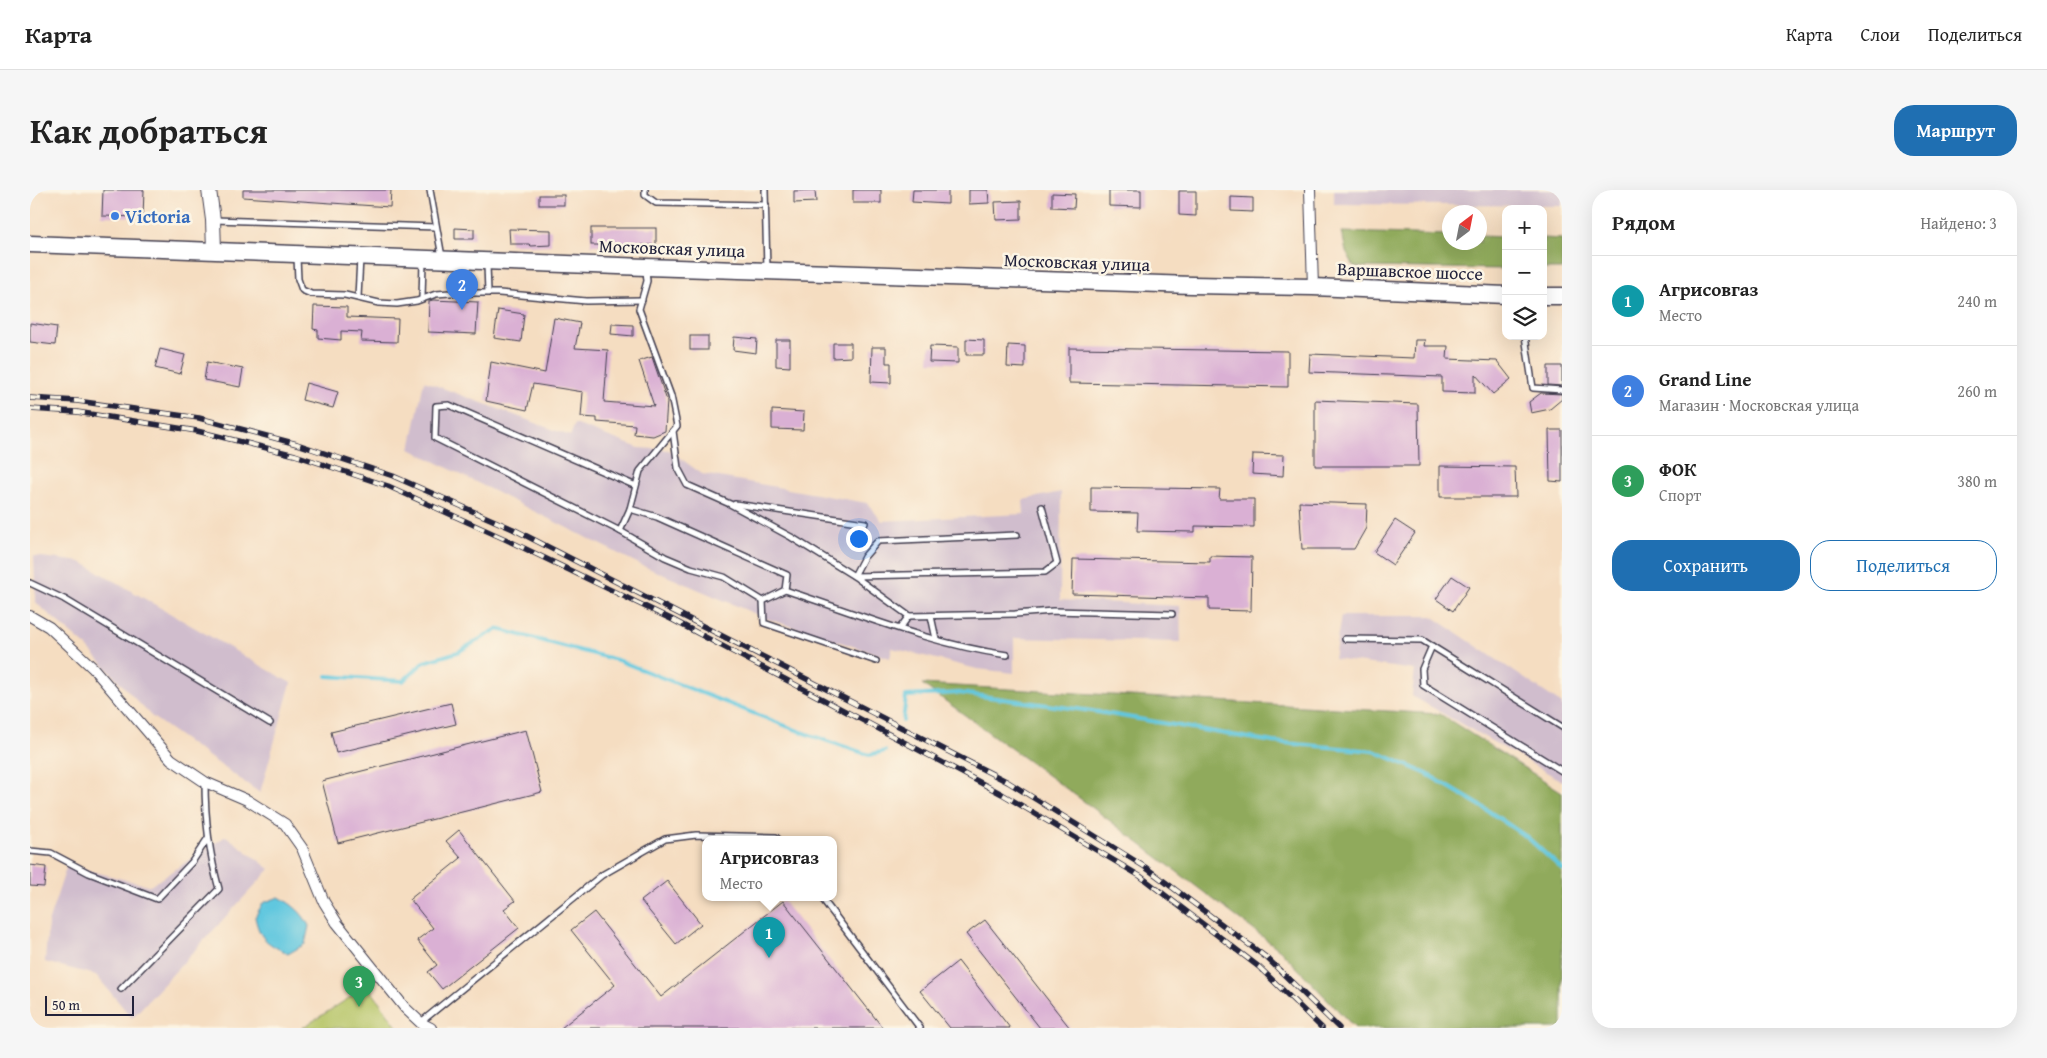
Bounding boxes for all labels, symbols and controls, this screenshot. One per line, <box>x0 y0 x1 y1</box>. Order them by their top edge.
text: Карта <box>25 17 92 52</box>
text: Карта <box>1786 21 1833 48</box>
text: Слои <box>1861 21 1900 48</box>
text: Поделиться <box>1928 21 2022 48</box>
text: Как добраться <box>30 105 268 156</box>
button: Маршрут <box>1894 105 2017 156</box>
place label: Victoria <box>125 203 191 230</box>
north arrow <box>1442 205 1487 250</box>
map controls <box>1502 205 1547 340</box>
button: + <box>1502 205 1547 250</box>
text: Рядом <box>1612 207 1675 238</box>
marker: Victoria <box>109 210 121 222</box>
text: Найдено: 3 <box>1920 211 1997 235</box>
street label: Московская улица <box>598 232 746 264</box>
street label: Московская улица <box>1003 246 1151 278</box>
button: − <box>1502 250 1547 295</box>
street label: Варшавское шоссе <box>1337 255 1483 287</box>
pin: 2 <box>446 269 478 310</box>
text: Агрисовгаз <box>1659 275 1759 303</box>
text: 1 <box>1624 289 1632 313</box>
text: 240 m <box>1957 289 1997 313</box>
button: layers <box>1502 295 1547 340</box>
text: Место <box>1659 303 1702 327</box>
text: Grand Line <box>1659 365 1751 393</box>
text: 2 <box>1624 379 1632 403</box>
text: 260 m <box>1957 379 1997 403</box>
text: Магазин · Московская улица <box>1659 393 1859 417</box>
text: ФОК <box>1659 455 1697 483</box>
text: 3 <box>1624 469 1632 493</box>
text: 380 m <box>1957 469 1997 493</box>
text: Спорт <box>1659 483 1701 507</box>
your location <box>846 526 872 552</box>
button: Сохранить <box>1612 540 1800 591</box>
button: Поделиться <box>1810 540 1997 591</box>
popup <box>702 836 837 901</box>
text: Агрисовгаз <box>720 843 819 871</box>
text: Место <box>720 871 763 895</box>
pin: 1 <box>753 917 785 958</box>
pin: 3 <box>343 966 375 1007</box>
scale bar <box>45 993 134 1016</box>
text: 50 m <box>52 995 80 1015</box>

